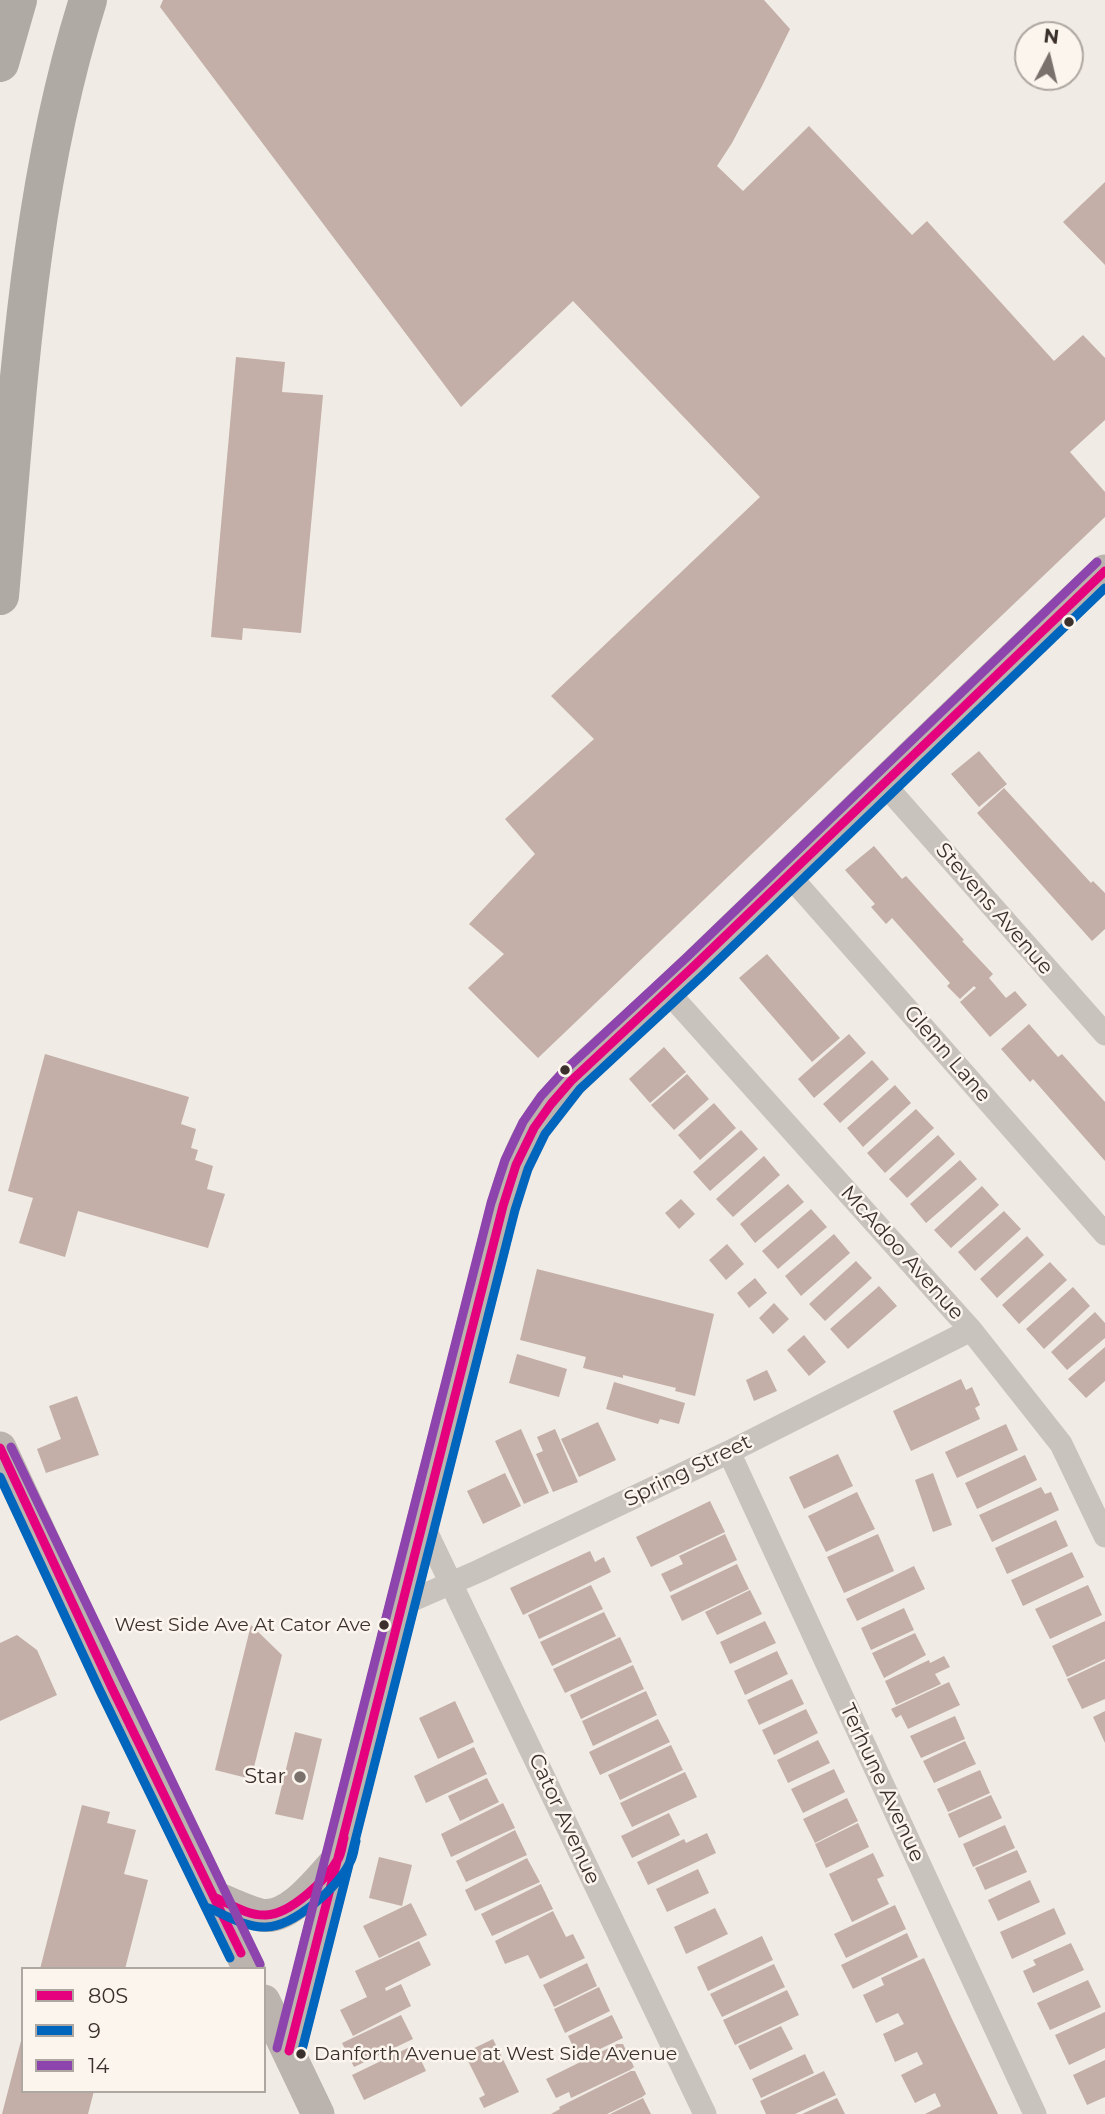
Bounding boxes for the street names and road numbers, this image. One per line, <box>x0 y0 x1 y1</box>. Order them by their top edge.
street label: Stevens Avenue <box>930 838 1058 980</box>
street label: Glenn Lane <box>898 1000 996 1108</box>
street label: McAdoo Avenue <box>835 1181 969 1325</box>
street label: Spring Street <box>620 1429 756 1513</box>
street label: Terhune Avenue <box>834 1700 930 1866</box>
street label: Cator Avenue <box>523 1750 605 1888</box>

